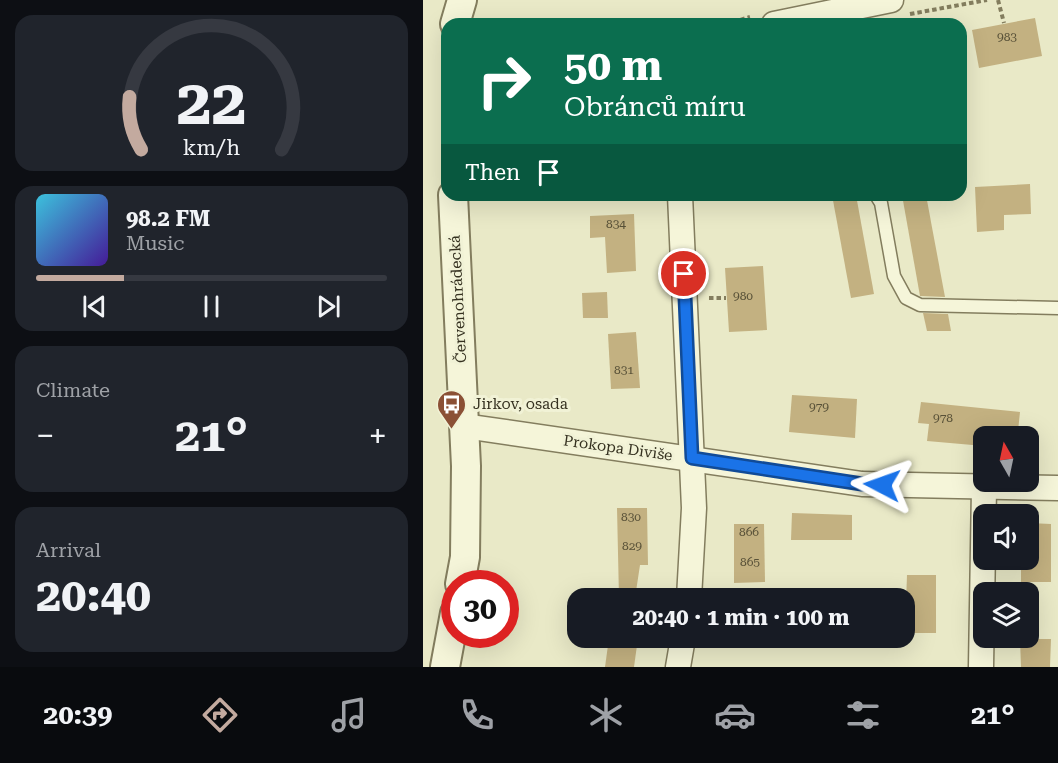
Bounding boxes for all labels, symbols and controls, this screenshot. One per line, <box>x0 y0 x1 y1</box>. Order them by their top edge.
house number: 983 <box>997 30 1017 44</box>
text: 50 m <box>564 41 662 90</box>
icon: right <box>465 42 543 120</box>
text: 22 <box>177 66 246 139</box>
text: Obránců míru <box>564 91 746 123</box>
text: km/h <box>183 135 240 160</box>
icon: arrive <box>532 156 565 189</box>
text: Then <box>465 160 520 185</box>
text: 98.2 FM <box>126 206 210 231</box>
house number: 834 <box>606 217 626 231</box>
text: Music <box>126 231 185 255</box>
street label: Červenohrádecká <box>446 235 470 363</box>
pin <box>658 248 709 299</box>
icon: arrive <box>667 257 700 290</box>
house number: 980 <box>733 289 753 303</box>
icon: previous <box>78 290 111 323</box>
icon: pause <box>195 290 228 323</box>
icon: next <box>312 290 345 323</box>
house number: 831 <box>614 363 634 377</box>
text: Climate <box>36 378 110 402</box>
bus stop icon: Jirkov, osada <box>436 388 468 430</box>
place label: Jirkov, osada <box>473 395 568 413</box>
house number: 979 <box>809 400 829 414</box>
text: 21° <box>175 409 248 462</box>
house number: 978 <box>933 411 953 425</box>
text: − <box>36 416 54 455</box>
text: + <box>369 416 387 455</box>
north arrow <box>973 426 1039 492</box>
map controls <box>973 426 1039 648</box>
street label: Prokopa Diviše <box>562 431 674 465</box>
position arrow <box>850 453 914 517</box>
button: sound <box>973 504 1039 570</box>
house number: 830 <box>621 510 641 524</box>
house number: 866 <box>739 525 759 539</box>
text: Arrival <box>36 538 101 562</box>
house number: 829 <box>622 539 642 553</box>
house number: 865 <box>740 555 760 569</box>
text: 20:40 <box>36 569 151 622</box>
speed limit sign: 30 <box>441 570 519 648</box>
button: layers <box>973 582 1039 648</box>
text: 20:40 · 1 min · 100 m <box>632 605 850 630</box>
icon: directions <box>199 694 241 736</box>
icon: music <box>328 694 370 736</box>
icon: phone <box>456 694 498 736</box>
icon: climate <box>585 694 627 736</box>
icon: car <box>714 694 756 736</box>
icon: filters <box>842 694 884 736</box>
text: 20:39 <box>43 699 112 731</box>
text: 21° <box>971 699 1015 731</box>

